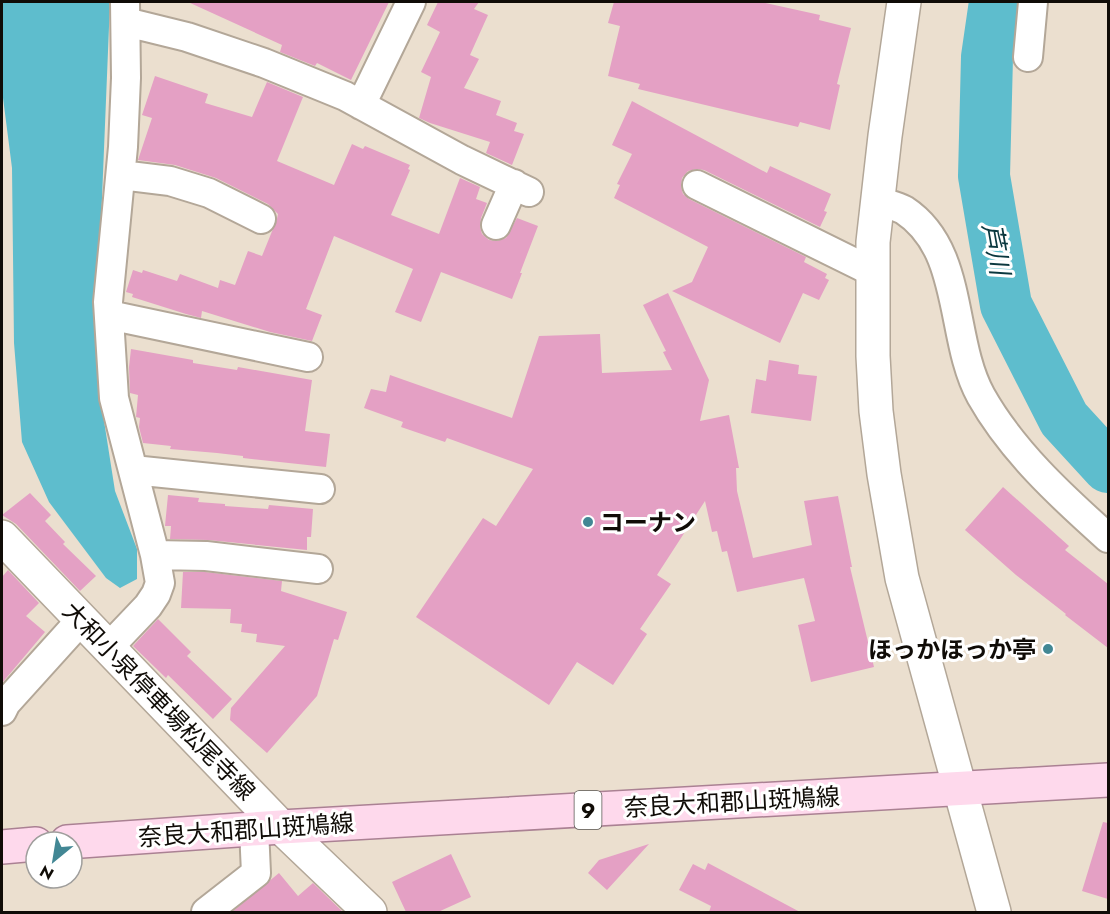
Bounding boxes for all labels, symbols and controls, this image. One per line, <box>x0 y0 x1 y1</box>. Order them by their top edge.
water label: 芦川 <box>973 220 1020 281</box>
place label: コーナン <box>600 505 696 540</box>
marker: コーナン <box>581 515 595 529</box>
street label: 大和小泉停車場松尾寺線 <box>55 594 263 808</box>
place label: ほっかほっか亭 <box>868 632 1036 667</box>
marker: ほっかほっか亭 <box>1041 642 1055 656</box>
street label: 奈良大和郡山斑鳩線 <box>623 779 841 825</box>
road number: 9 <box>574 791 602 829</box>
street label: 奈良大和郡山斑鳩線 <box>137 805 355 855</box>
north arrow <box>24 830 84 890</box>
text: N <box>35 859 58 886</box>

